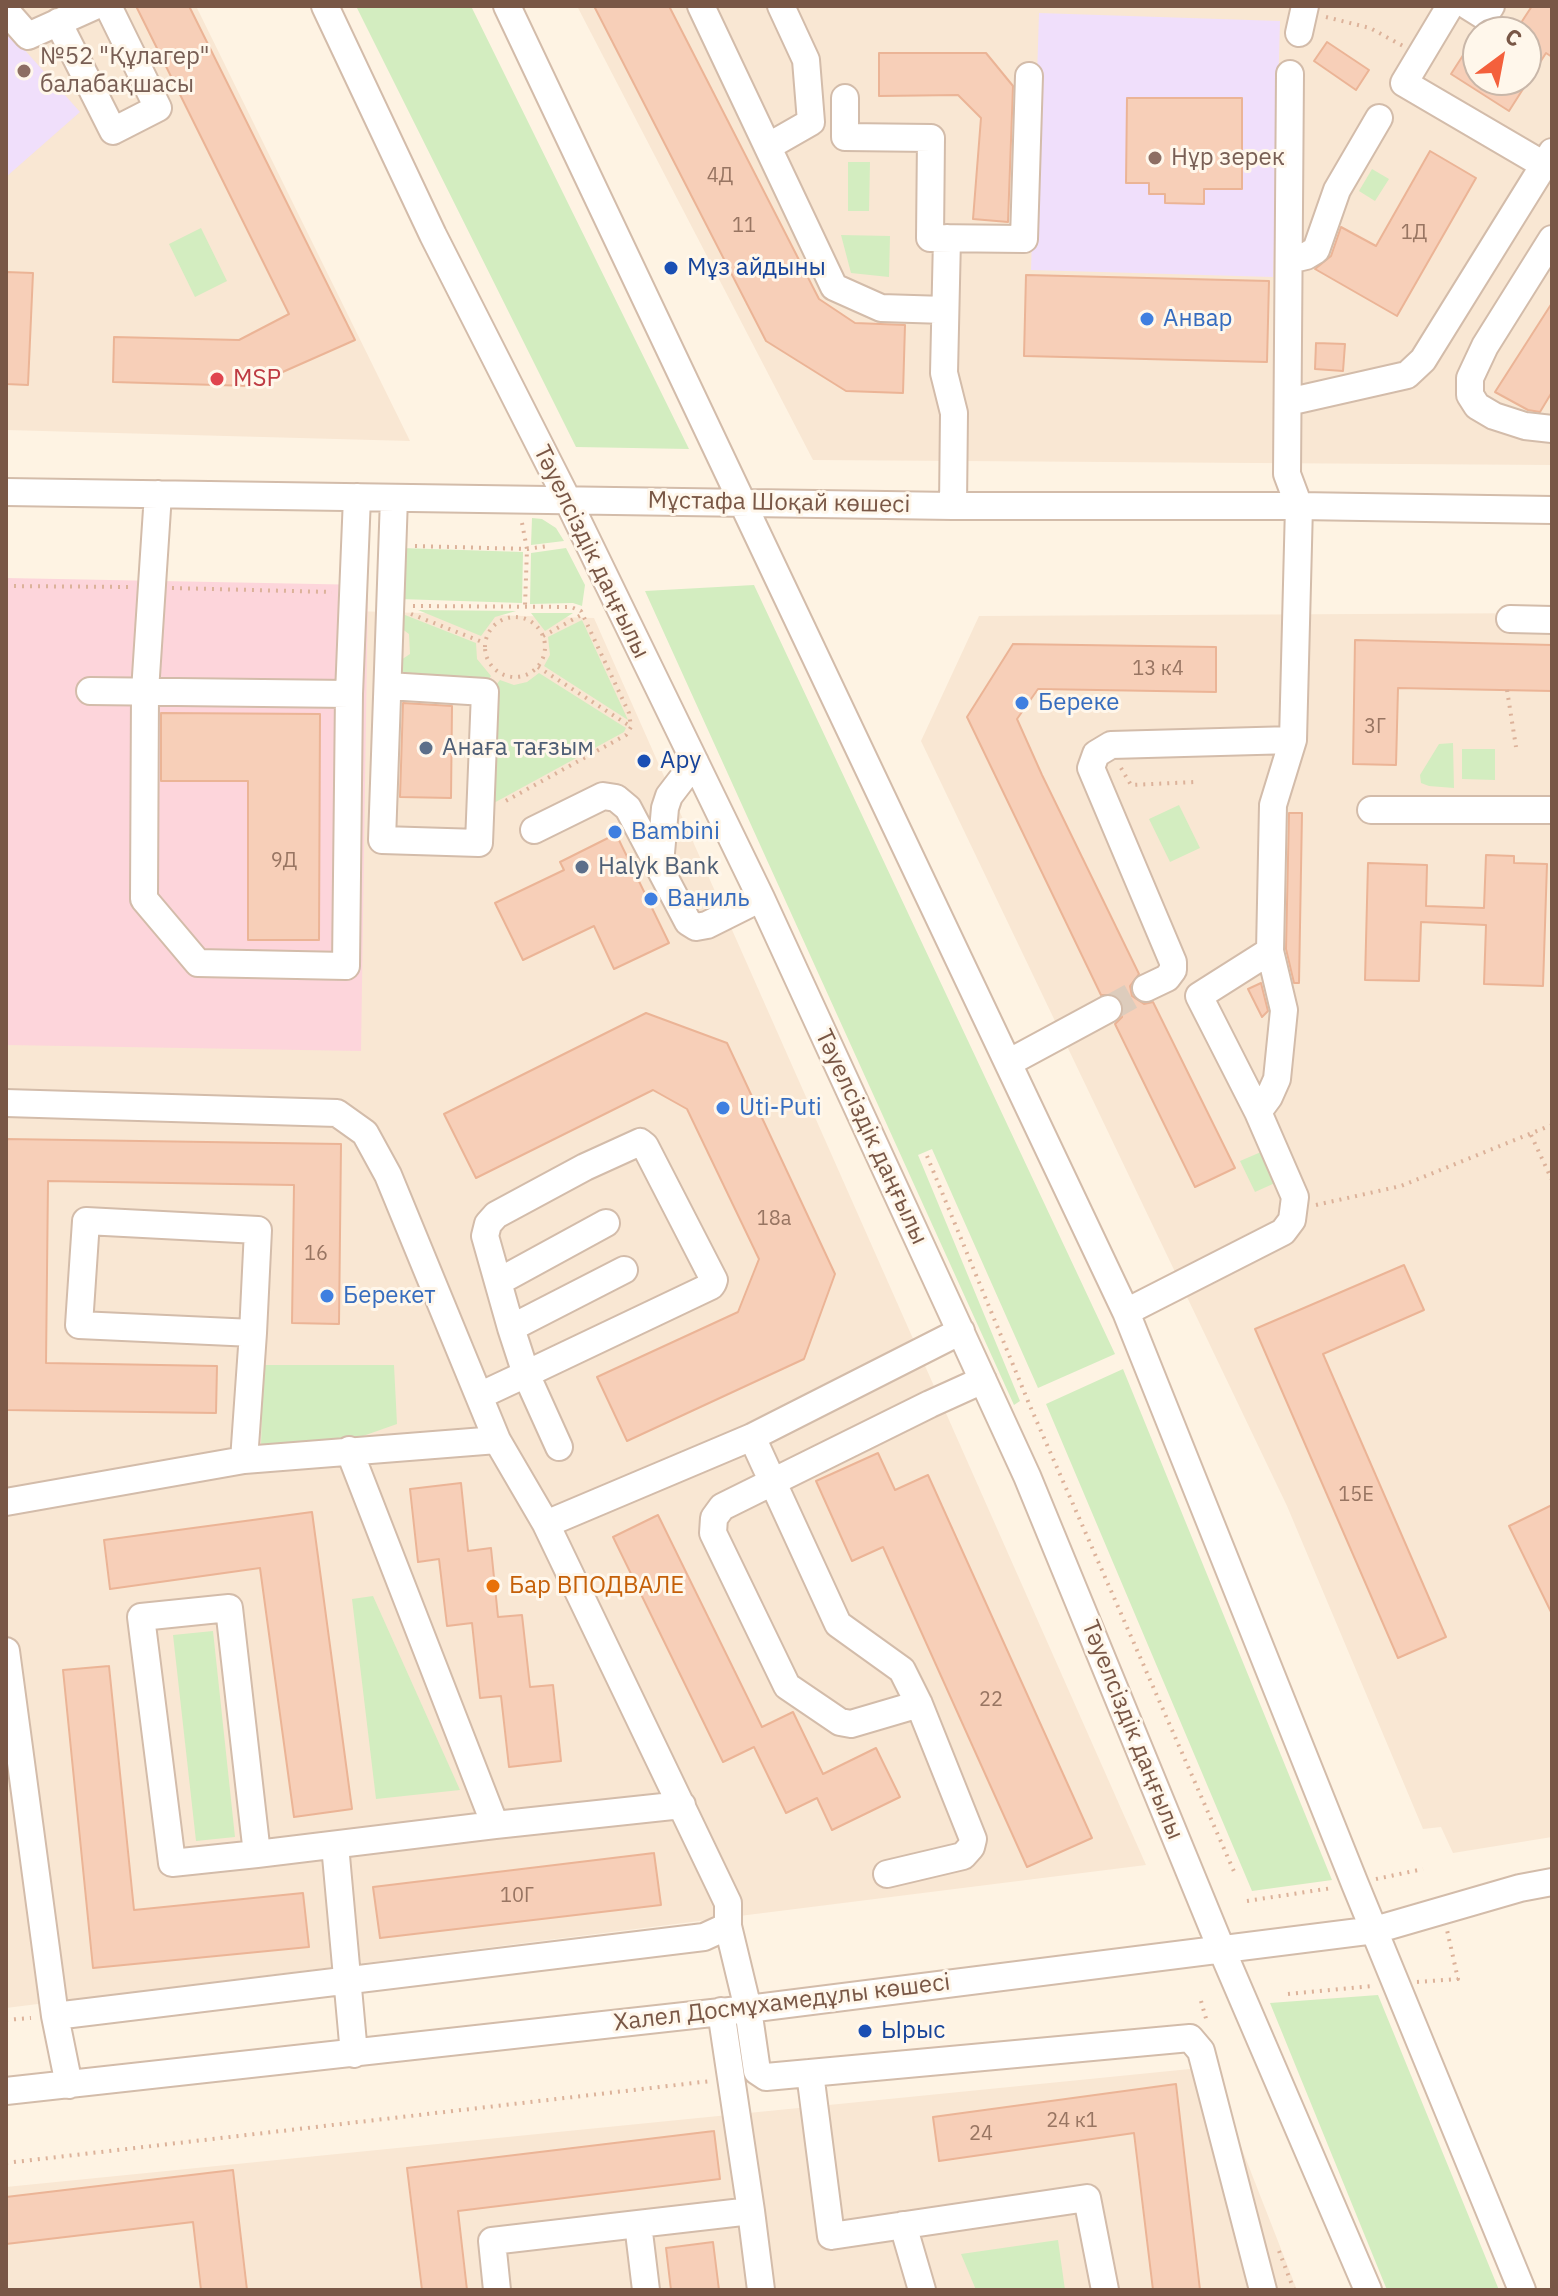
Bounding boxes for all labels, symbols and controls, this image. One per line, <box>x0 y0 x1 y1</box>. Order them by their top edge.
north arrow <box>1462 16 1542 96</box>
text: С <box>1500 21 1528 53</box>
place label: №52 "Құлагер" балабақшасы <box>40 43 209 99</box>
marker: №52 "Құлагер" балабақшасы <box>15 62 33 80</box>
place label: Нұр зерек <box>1171 144 1285 172</box>
marker: Нұр зерек <box>1146 149 1164 167</box>
house number: 4Д <box>707 164 733 188</box>
house number: 11 <box>732 214 756 238</box>
house number: 1Д <box>1401 221 1427 245</box>
place label: Мұз айдыны <box>687 254 826 282</box>
marker: Мұз айдыны <box>662 259 680 277</box>
place label: Анвар <box>1163 305 1233 333</box>
marker: Анвар <box>1138 310 1156 328</box>
place label: MSP <box>233 365 281 393</box>
marker: MSP <box>208 370 226 388</box>
street label: Тәуелсіздік даңғылы <box>527 441 655 663</box>
street label: Мұстафа Шоқай көшесі <box>647 486 911 520</box>
house number: 13 к4 <box>1132 657 1184 681</box>
place label: Береке <box>1038 689 1120 717</box>
marker: Береке <box>1013 694 1031 712</box>
house number: 3Г <box>1364 715 1386 739</box>
place label: Анаға тағзым <box>442 734 594 762</box>
marker: Анаға тағзым <box>417 739 435 757</box>
place label: Ару <box>660 747 701 775</box>
marker: Ару <box>635 752 653 770</box>
place label: Bambini <box>631 818 720 846</box>
marker: Bambini <box>606 823 624 841</box>
house number: 9Д <box>271 849 297 873</box>
place label: Halyk Bank <box>598 853 719 881</box>
marker: Halyk Bank <box>573 858 591 876</box>
place label: Ваниль <box>667 885 750 913</box>
marker: Ваниль <box>642 890 660 908</box>
street label: Тәуелсіздік даңғылы <box>809 1025 933 1249</box>
place label: Uti-Puti <box>739 1094 822 1122</box>
marker: Uti-Puti <box>714 1099 732 1117</box>
house number: 18а <box>757 1207 791 1231</box>
house number: 16 <box>304 1242 328 1266</box>
place label: Берекет <box>343 1282 436 1310</box>
marker: Берекет <box>318 1287 336 1305</box>
house number: 15Е <box>1338 1483 1374 1507</box>
place label: Бар ВПОДВАЛЕ <box>509 1572 684 1600</box>
marker: Бар ВПОДВАЛЕ <box>484 1577 502 1595</box>
street label: Тәуелсіздік даңғылы <box>1075 1616 1189 1844</box>
house number: 22 <box>979 1688 1003 1712</box>
house number: 10Г <box>500 1884 534 1908</box>
street label: Халел Досмұхамедұлы көшесі <box>612 1968 952 2038</box>
place label: Ырыс <box>881 2017 945 2045</box>
marker: Ырыс <box>856 2022 874 2040</box>
house number: 24 к1 <box>1046 2109 1098 2133</box>
house number: 24 <box>969 2122 993 2146</box>

